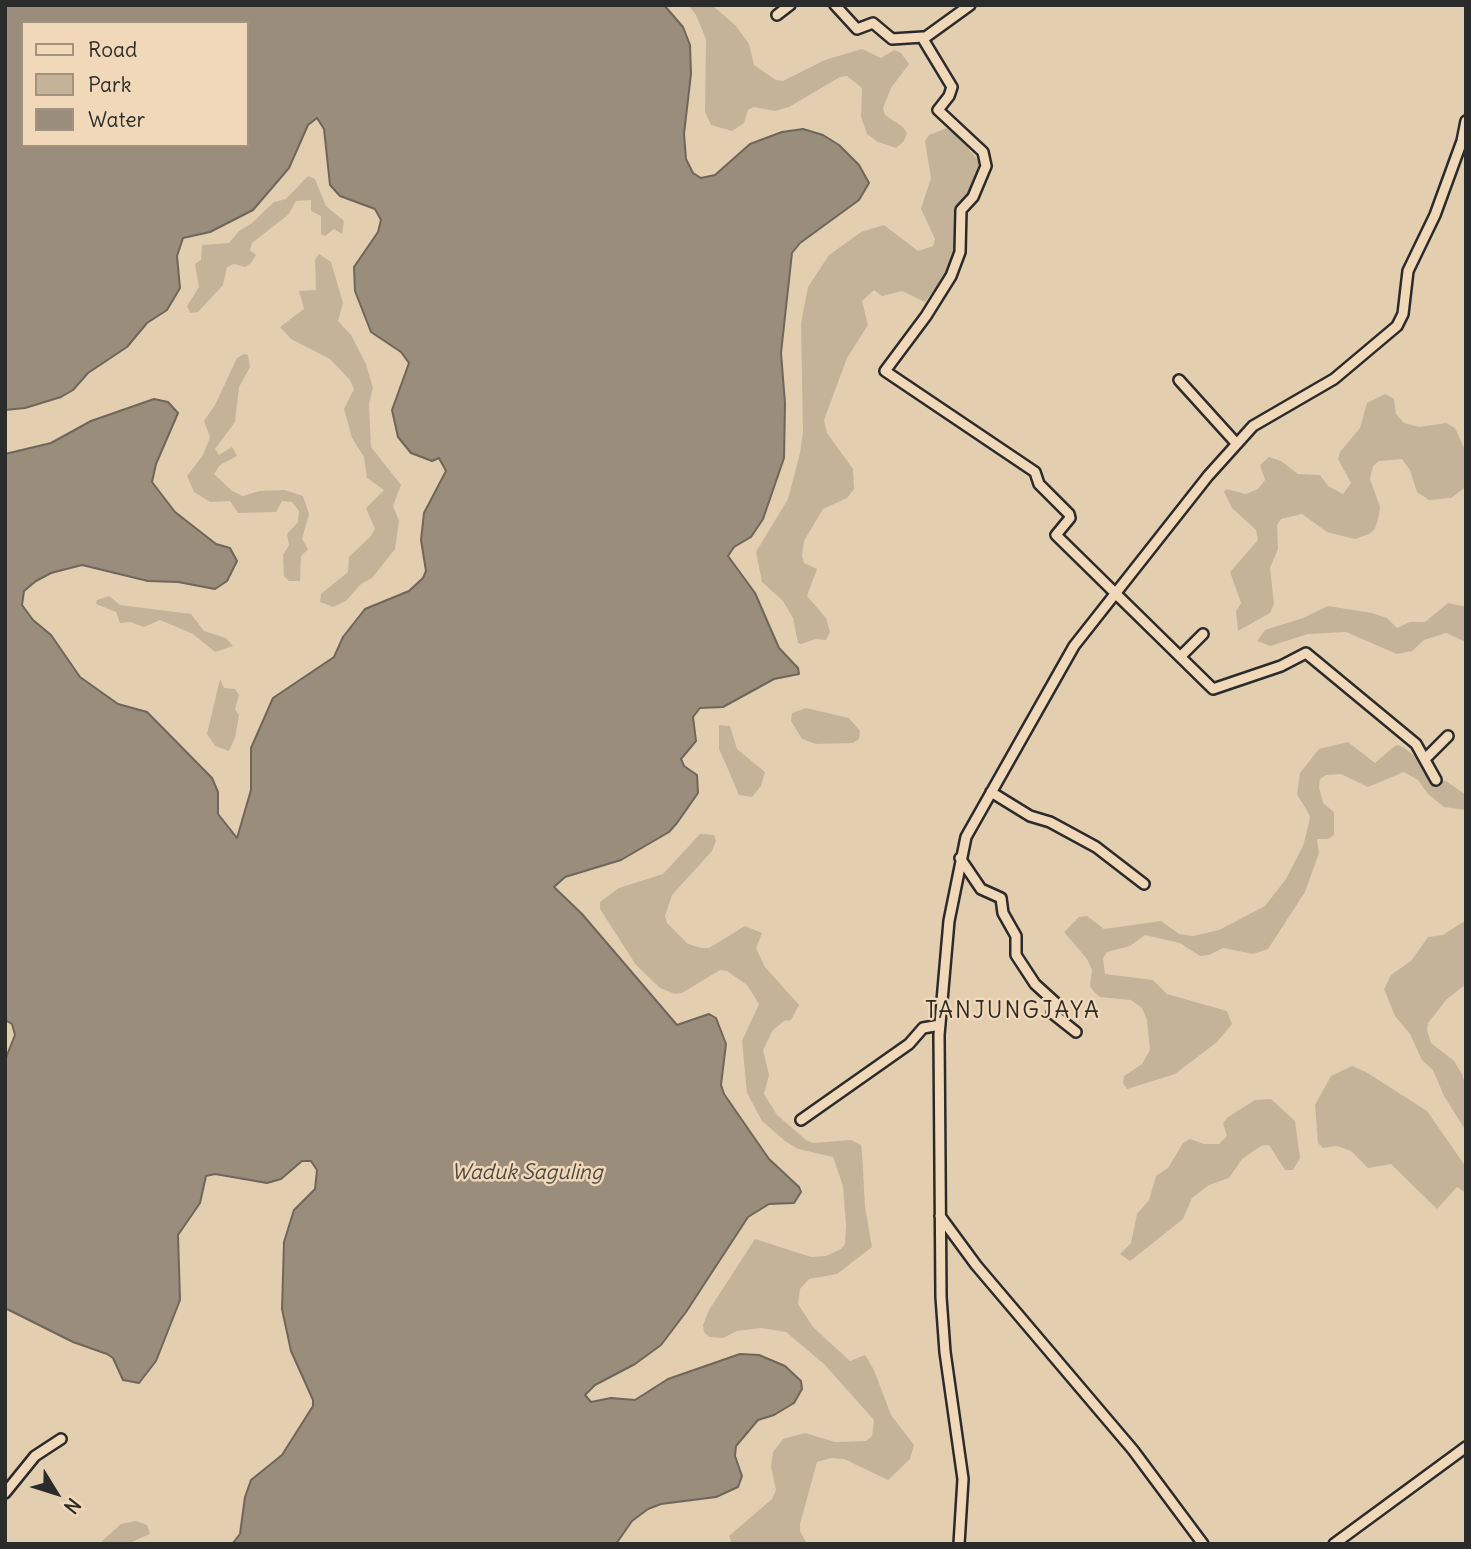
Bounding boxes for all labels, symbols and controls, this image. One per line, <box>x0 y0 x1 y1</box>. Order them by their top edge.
legend <box>21 21 248 147</box>
text: Road <box>88 36 137 63</box>
text: Park <box>88 71 131 98</box>
text: Water <box>88 106 145 133</box>
district label: TANJUNGJAYA <box>926 997 1100 1025</box>
water label: Waduk Saguling <box>451 1160 603 1186</box>
north arrow <box>21 1458 91 1528</box>
text: N <box>59 1493 86 1518</box>

